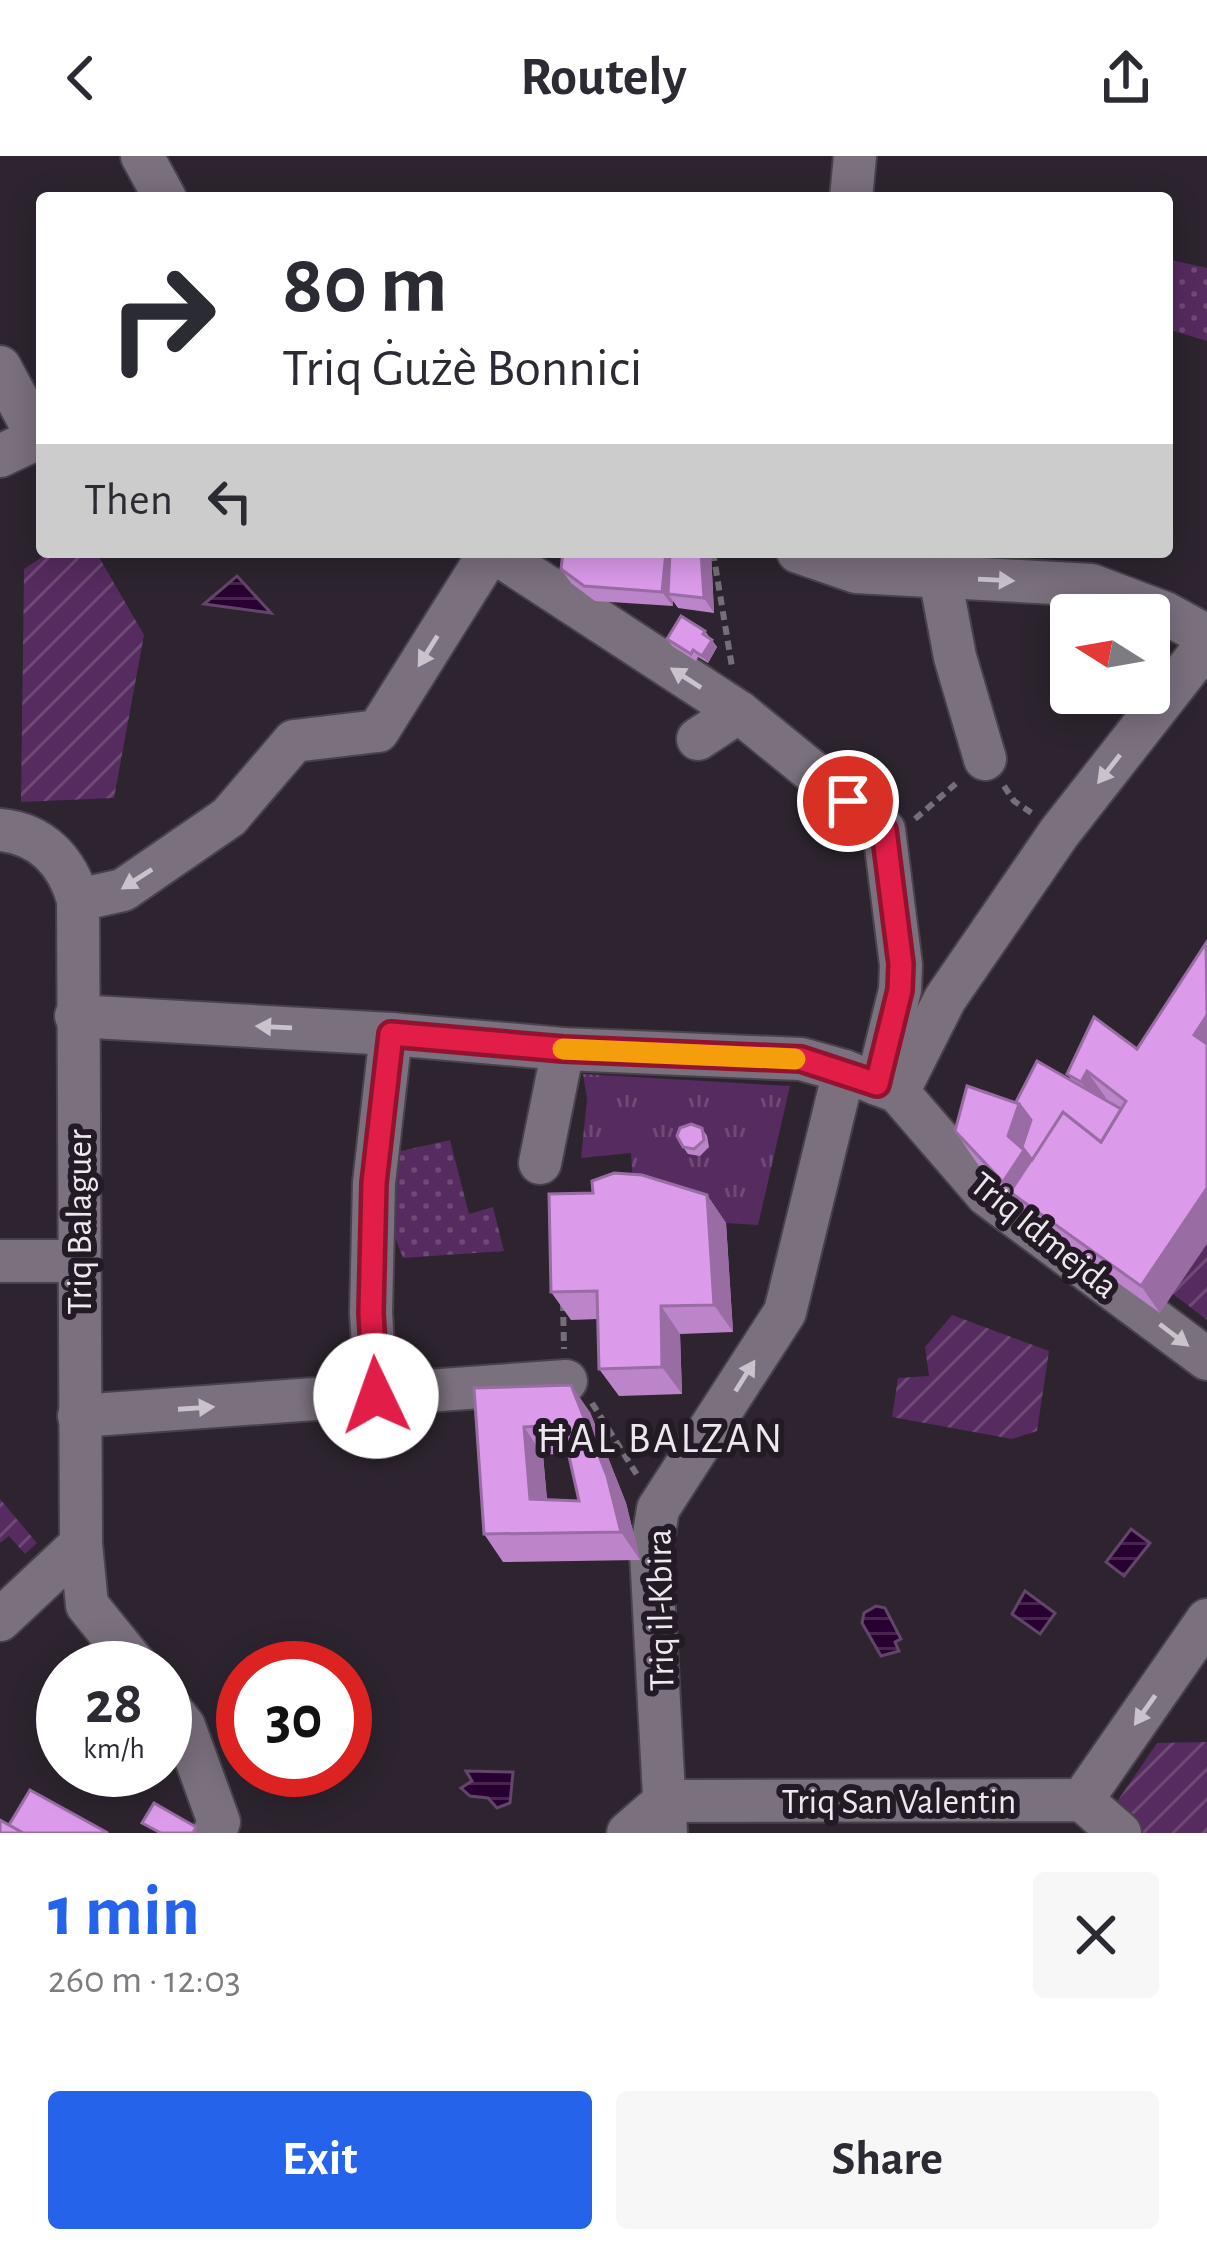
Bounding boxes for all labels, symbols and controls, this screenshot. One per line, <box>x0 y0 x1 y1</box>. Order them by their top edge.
icon: back <box>48 45 114 111</box>
icon: share <box>1093 45 1159 111</box>
text: Routely <box>520 51 687 105</box>
icon: right <box>84 240 240 396</box>
text: 80 m <box>282 244 448 328</box>
text: Triq Ġużè Bonnici <box>282 342 643 396</box>
icon: left <box>197 468 263 534</box>
text: Then <box>84 478 173 523</box>
one-way arrow <box>978 571 1016 590</box>
north arrow <box>1050 594 1170 714</box>
map controls <box>1050 594 1170 714</box>
one-way arrow <box>418 634 439 668</box>
one-way arrow <box>670 667 703 689</box>
pin <box>797 750 899 852</box>
one-way arrow <box>1097 754 1122 785</box>
icon: arrive <box>815 768 881 834</box>
one-way arrow <box>121 867 154 889</box>
one-way arrow <box>255 1018 292 1037</box>
street label: Triq Balaguer <box>62 1129 98 1315</box>
street label: Triq Idmejda <box>963 1166 1124 1305</box>
one-way arrow <box>1158 1322 1190 1346</box>
position arrow <box>313 1333 439 1459</box>
one-way arrow <box>733 1359 755 1392</box>
one-way arrow <box>178 1399 215 1418</box>
district label: ĦAL BALZAN <box>537 1418 785 1460</box>
street label: Triq il-Kbira <box>642 1528 680 1691</box>
speed limit sign: 30 <box>216 1641 372 1797</box>
text: 28 <box>85 1674 143 1734</box>
one-way arrow <box>1134 1694 1157 1726</box>
text: km/h <box>83 1734 145 1764</box>
street label: Triq San Valentin <box>782 1784 1016 1820</box>
button: close <box>1033 1872 1159 1998</box>
text: 1 min <box>48 1876 200 1948</box>
text: 260 m · 12:03 <box>48 1961 241 2000</box>
button: Exit <box>48 2091 592 2229</box>
button: Share <box>616 2091 1159 2229</box>

